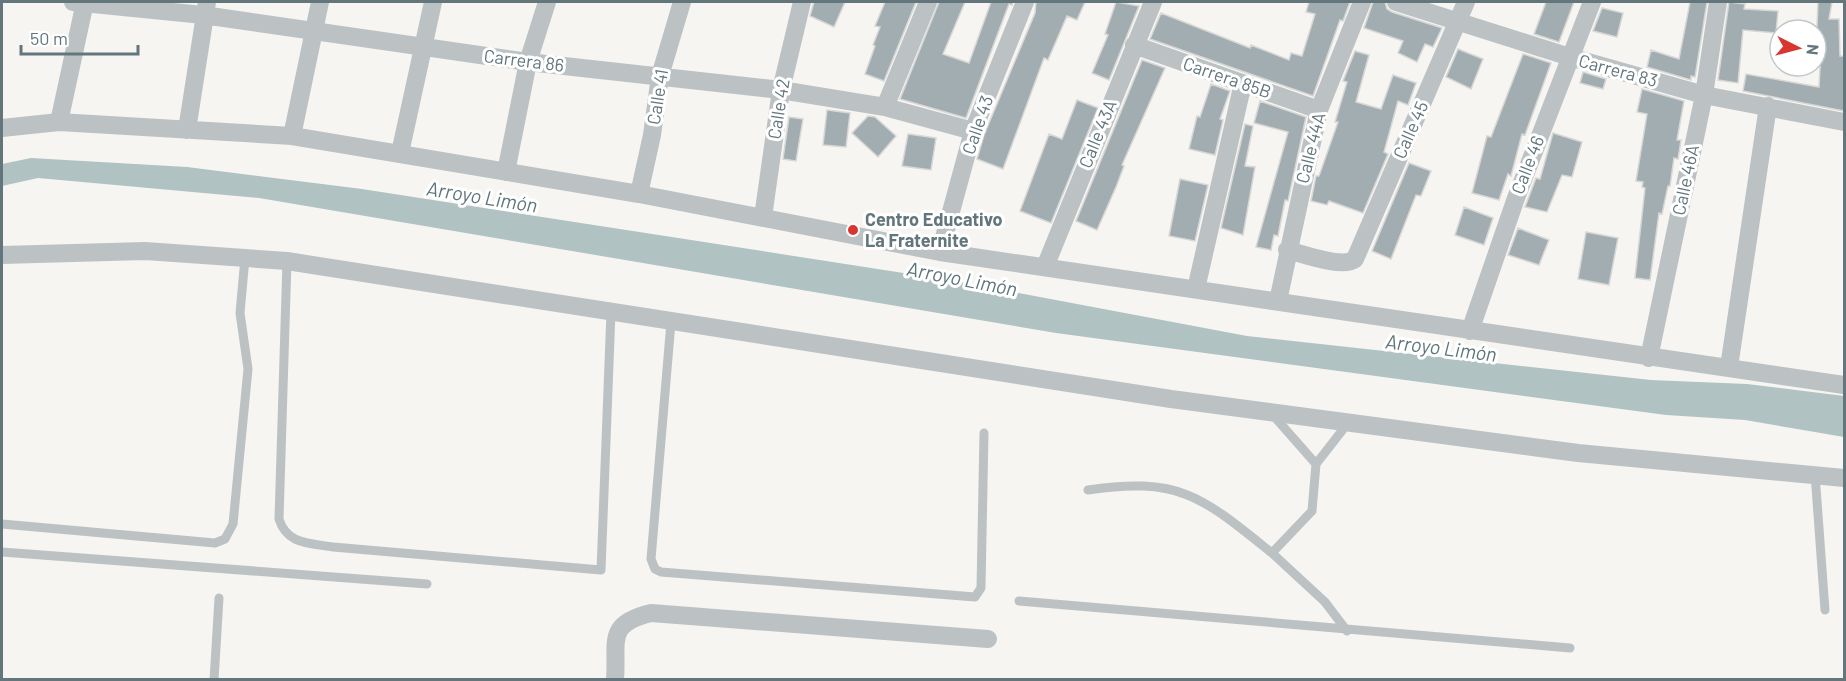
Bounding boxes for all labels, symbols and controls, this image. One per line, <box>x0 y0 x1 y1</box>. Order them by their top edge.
scale bar <box>21 18 138 56</box>
north arrow <box>1768 18 1828 78</box>
text: 50 m <box>30 27 68 49</box>
text: N <box>1803 43 1823 56</box>
street label: Carrera 86 <box>483 44 565 76</box>
street label: Carrera 83 <box>1576 49 1660 91</box>
street label: Carrera 85B <box>1180 52 1274 102</box>
street label: Calle 41 <box>642 67 672 126</box>
street label: Calle 42 <box>762 77 794 141</box>
street label: Calle 43 <box>957 92 997 157</box>
street label: Calle 43A <box>1073 96 1121 171</box>
street label: Calle 45 <box>1388 97 1432 162</box>
street label: Calle 44A <box>1291 110 1329 185</box>
street label: Calle 46 <box>1506 132 1548 197</box>
street label: Calle 46A <box>1667 142 1703 217</box>
water label: Arroyo Limón <box>425 175 539 217</box>
place label: Centro Educativo La Fraternite <box>865 208 1002 251</box>
marker: Centro Educativo La Fraternite <box>846 223 860 237</box>
water label: Arroyo Limón <box>905 256 1019 300</box>
water label: Arroyo Limón <box>1384 328 1498 366</box>

